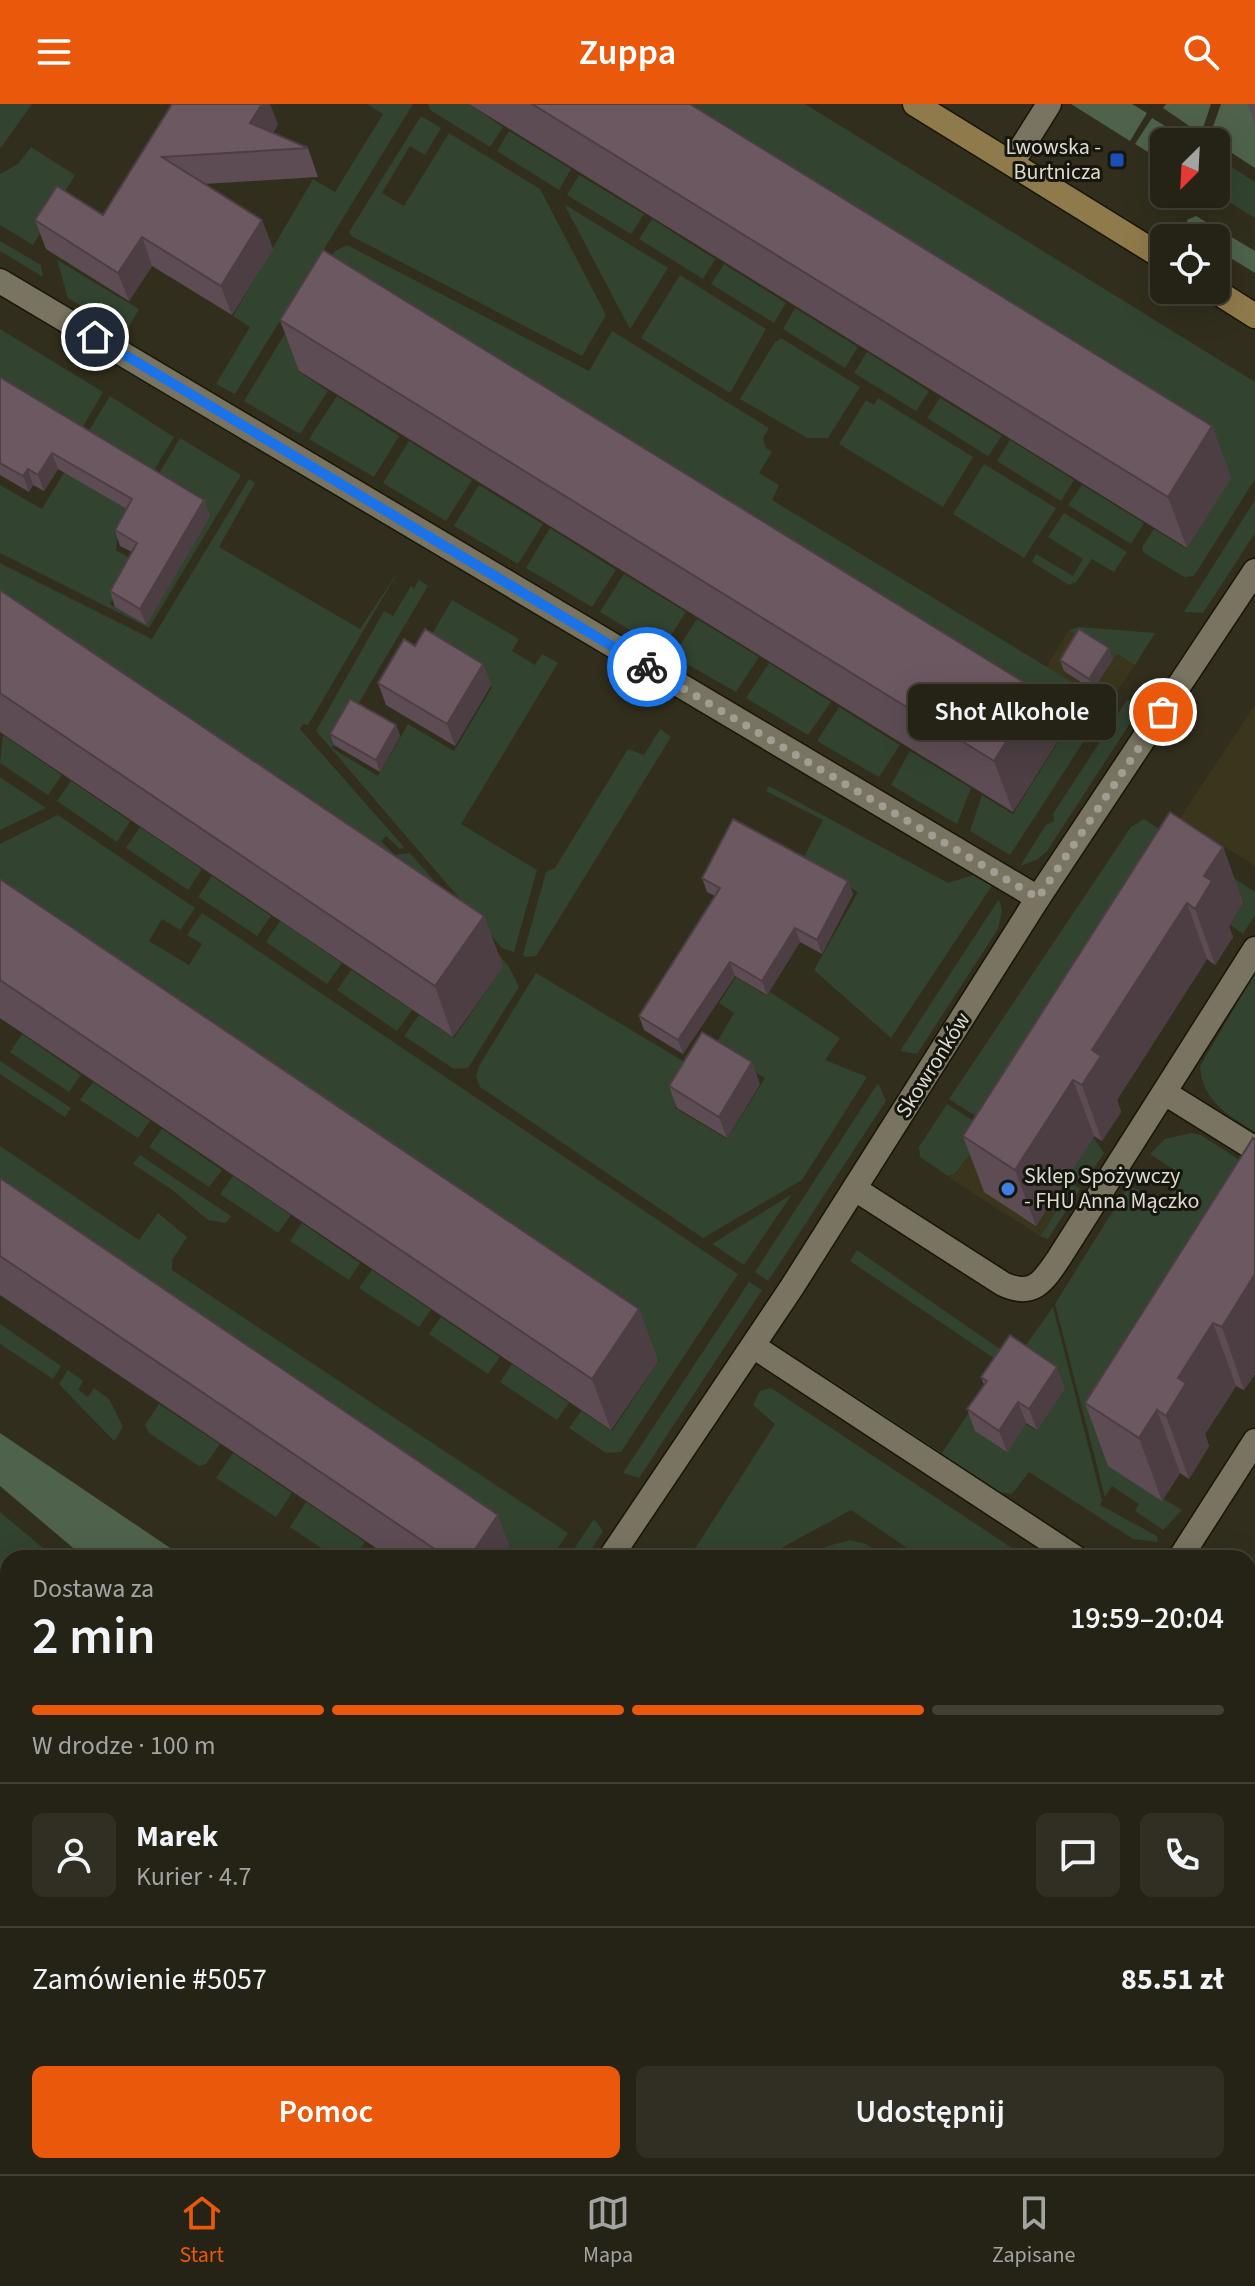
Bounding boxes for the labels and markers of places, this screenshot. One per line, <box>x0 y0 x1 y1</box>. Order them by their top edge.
place label: Lwowska - Burtnicza <box>1005 131 1101 188</box>
marker: Lwowska - Burtnicza <box>1108 151 1126 169</box>
pin <box>61 303 129 371</box>
pin <box>1129 678 1197 746</box>
callout: Shot Alkohole <box>907 684 1115 740</box>
place label: Sklep Spożywczy - FHU Anna Mączko <box>1024 1160 1199 1217</box>
marker: Sklep Spożywczy - FHU Anna Mączko <box>999 1180 1017 1198</box>

